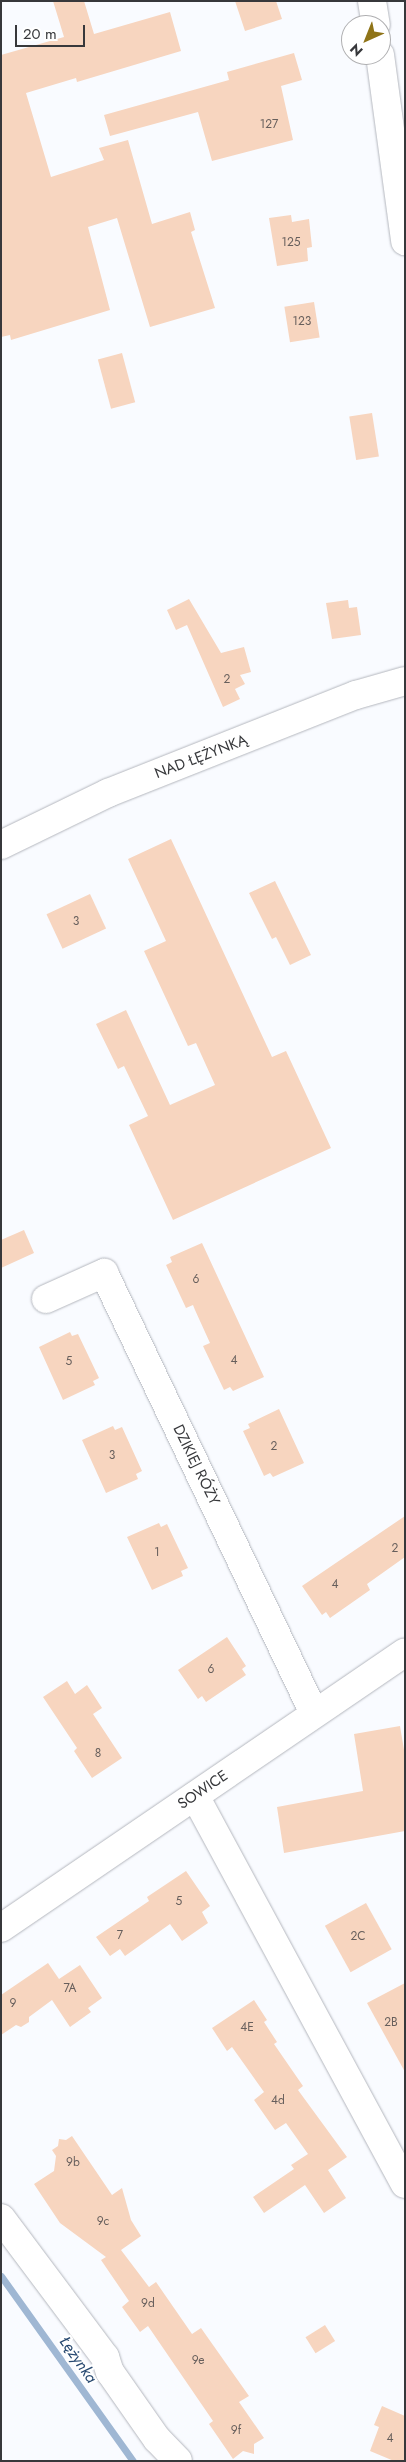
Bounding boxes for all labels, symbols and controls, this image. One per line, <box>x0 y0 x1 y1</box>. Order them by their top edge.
scale bar <box>18 15 88 47</box>
north arrow <box>341 15 391 65</box>
text: 20 m <box>23 23 57 45</box>
text: N <box>345 39 367 61</box>
house number: 127 <box>260 118 278 132</box>
house number: 125 <box>282 236 300 250</box>
house number: 123 <box>293 315 311 329</box>
house number: 2 <box>224 673 230 687</box>
street label: NAD ŁĘŻYNKĄ <box>152 731 250 783</box>
house number: 3 <box>73 915 79 929</box>
house number: 6 <box>193 1273 199 1287</box>
house number: 4 <box>231 1354 237 1368</box>
house number: 5 <box>66 1355 72 1369</box>
street label: DZIKIEJ RÓŻY <box>169 1422 223 1508</box>
house number: 2 <box>271 1440 277 1454</box>
house number: 3 <box>109 1449 115 1463</box>
house number: 2 <box>392 1542 398 1556</box>
house number: 1 <box>154 1546 160 1560</box>
house number: 4 <box>332 1578 338 1592</box>
house number: 6 <box>208 1663 214 1677</box>
house number: 8 <box>95 1747 101 1761</box>
street label: SOWICE <box>174 1767 232 1813</box>
house number: 5 <box>176 1895 182 1909</box>
house number: 7 <box>117 1929 123 1943</box>
house number: 2C <box>350 1930 366 1944</box>
house number: 7A <box>63 1982 77 1996</box>
house number: 9 <box>10 1997 16 2011</box>
house number: 2B <box>384 2016 398 2030</box>
house number: 4E <box>240 2021 254 2035</box>
house number: 4d <box>271 2094 285 2108</box>
house number: 9b <box>66 2156 80 2170</box>
house number: 9c <box>97 2215 109 2229</box>
house number: 9d <box>141 2297 155 2311</box>
water label: Łężynka <box>55 2333 101 2387</box>
house number: 9e <box>192 2354 204 2368</box>
house number: 9f <box>231 2424 241 2438</box>
house number: 4 <box>387 2432 393 2446</box>

